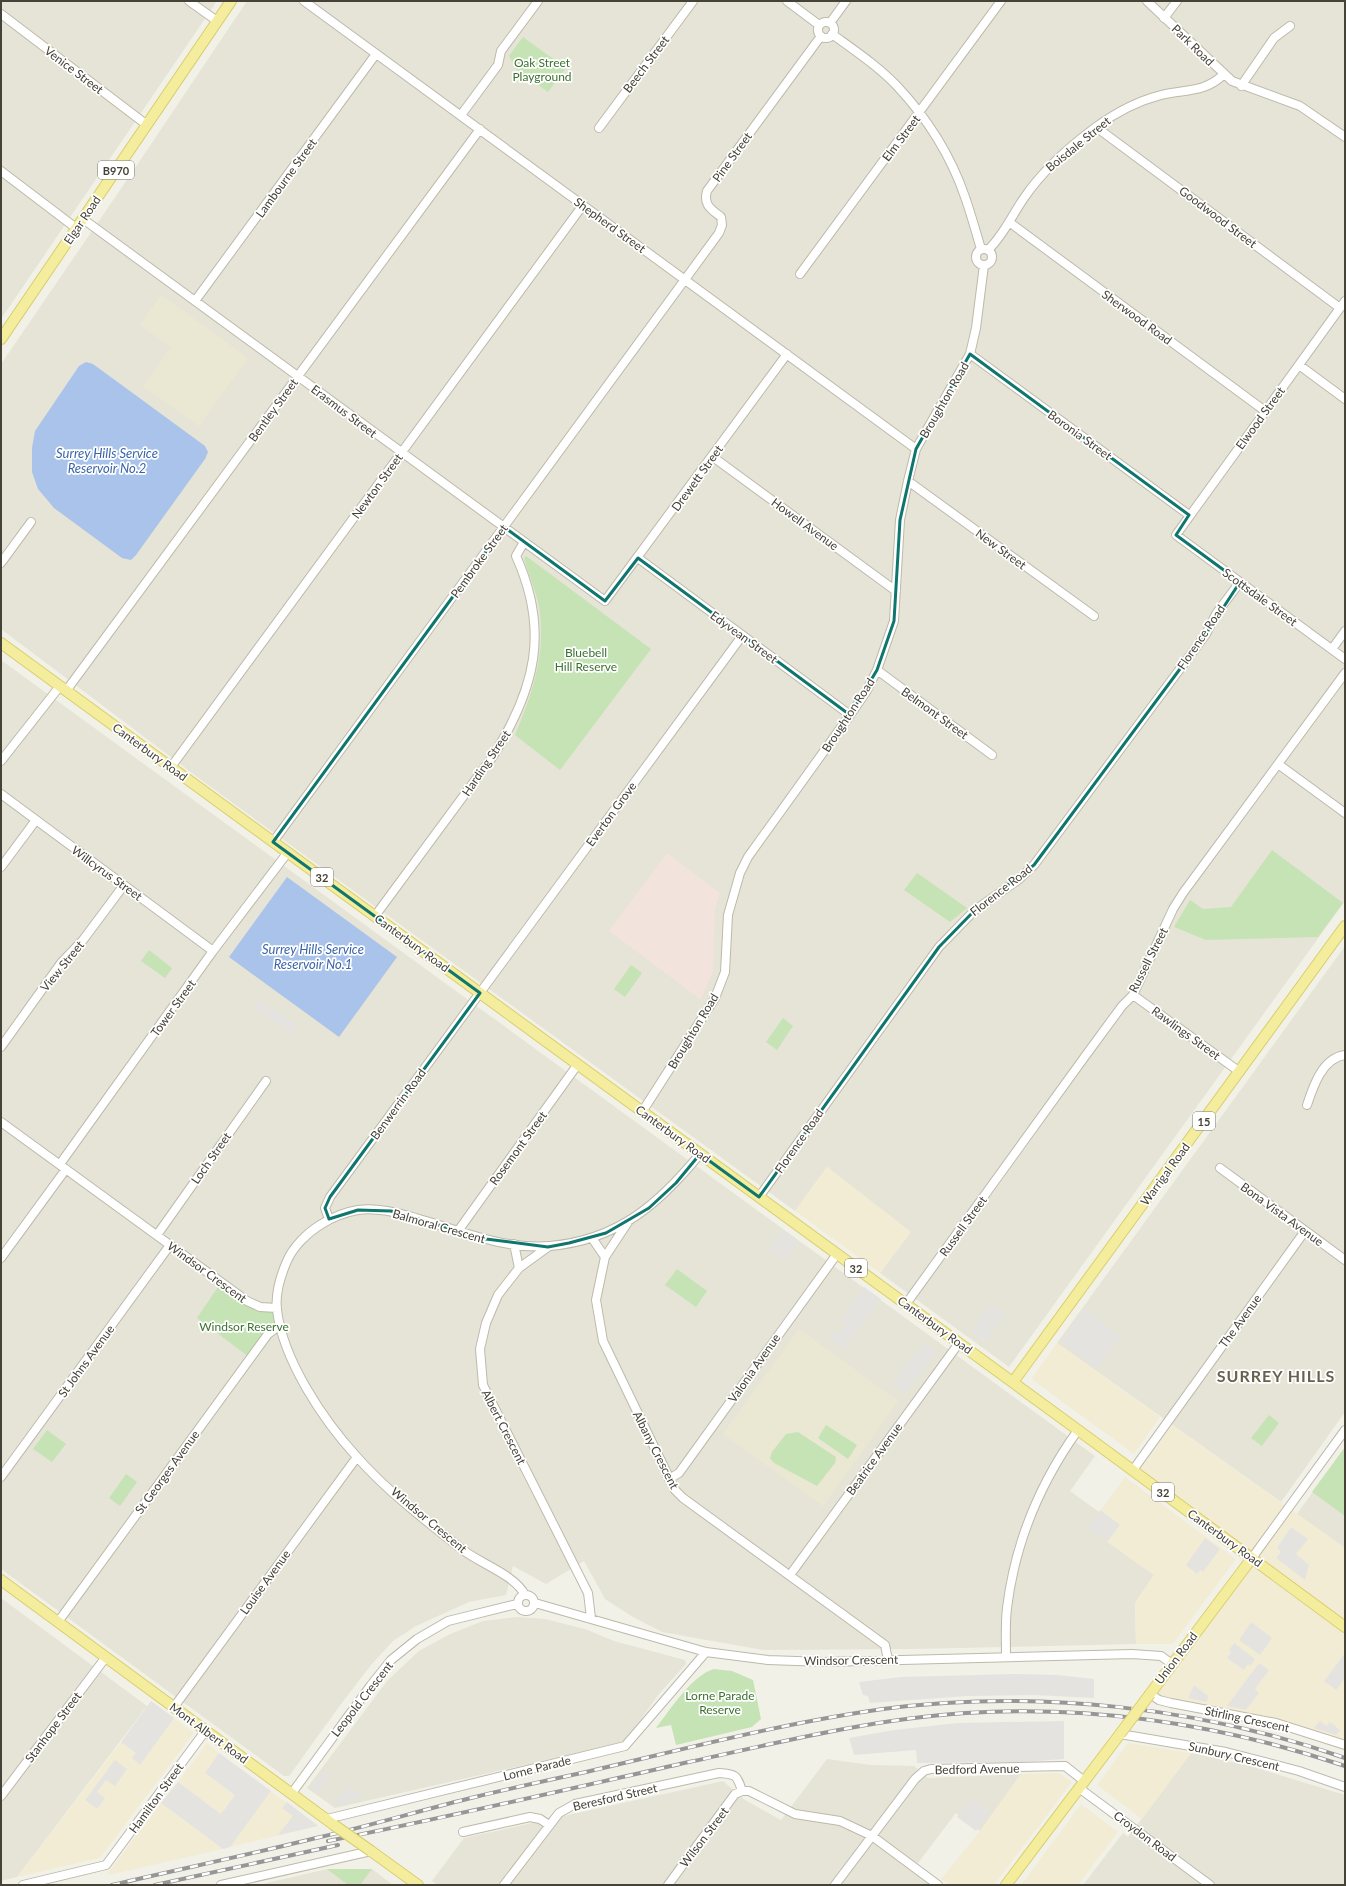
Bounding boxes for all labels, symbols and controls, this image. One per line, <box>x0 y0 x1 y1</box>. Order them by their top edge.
street label: Park Road <box>1169 21 1217 69</box>
street label: Beech Street <box>620 32 673 95</box>
street label: Venice Street <box>42 43 107 97</box>
park label: Oak Street Playground <box>512 55 572 84</box>
street label: Elm Street <box>879 111 924 164</box>
street label: Boisdale Street <box>1043 113 1114 175</box>
street label: Pine Street <box>709 129 755 185</box>
street label: Lambourne Street <box>252 135 320 221</box>
road number: B970 <box>98 161 134 179</box>
street label: Goodwood Street <box>1176 183 1260 251</box>
street label: Elgar Road <box>60 193 104 247</box>
street label: Shepherd Street <box>571 194 649 256</box>
street label: Sherwood Road <box>1099 286 1175 348</box>
street label: Broughton Road <box>916 359 972 441</box>
street label: Bentley Street <box>245 375 301 445</box>
street label: Erasmus Street <box>308 381 380 441</box>
street label: Elwood Street <box>1232 383 1288 452</box>
street label: Boronia Street <box>1045 407 1116 464</box>
street label: Drewett Street <box>668 442 726 514</box>
water label: Surrey Hills Service Reservoir No.2 <box>56 445 158 476</box>
street label: Newton Street <box>348 450 406 522</box>
street label: Howell Avenue <box>768 495 842 553</box>
street label: Pembroke Street <box>447 521 511 601</box>
street label: New Street <box>973 526 1030 573</box>
street label: Scottsdale Street <box>1220 565 1301 630</box>
street label: Florence Road <box>1174 602 1228 672</box>
street label: Edyvean Street <box>708 608 781 667</box>
park label: Bluebell Hill Reserve <box>555 645 617 674</box>
street label: Broughton Road <box>818 675 878 755</box>
street label: Belmont Street <box>899 684 972 743</box>
street label: Canterbury Road <box>110 720 190 784</box>
street label: Harding Street <box>458 727 514 799</box>
street label: Everton Grove <box>583 779 639 849</box>
street label: Willcyrus Street <box>69 842 146 904</box>
street label: Florence Road <box>967 861 1035 919</box>
road number: 32 <box>311 868 333 886</box>
street label: Canterbury Road <box>372 911 452 975</box>
street label: Russell Street <box>1125 924 1171 995</box>
street label: View Street <box>37 937 87 994</box>
water label: Surrey Hills Service Reservoir No.1 <box>262 941 364 972</box>
street label: Tower Street <box>147 976 199 1039</box>
street label: Broughton Road <box>665 990 721 1072</box>
street label: Rawlings Street <box>1149 1003 1224 1063</box>
street label: Benwerrin Road <box>367 1065 429 1143</box>
street label: Canterbury Road <box>633 1102 713 1166</box>
street label: Florence Road <box>771 1106 827 1176</box>
street label: Rosemont Street <box>486 1108 550 1188</box>
road number: 15 <box>1193 1112 1215 1130</box>
street label: Loch Street <box>188 1129 235 1187</box>
street label: Warrigal Road <box>1137 1140 1193 1208</box>
street label: Bona Vista Avenue <box>1238 1179 1326 1249</box>
street label: Russell Street <box>936 1192 990 1259</box>
street label: Balmoral Crescent <box>391 1206 488 1247</box>
street label: Windsor Crescent <box>164 1238 250 1306</box>
road number: 32 <box>845 1259 867 1277</box>
street label: The Avenue <box>1216 1291 1264 1351</box>
street label: Canterbury Road <box>895 1293 975 1357</box>
park label: Windsor Reserve <box>199 1319 289 1334</box>
street label: St Johns Avenue <box>55 1322 117 1400</box>
street label: Valonia Avenue <box>725 1331 783 1405</box>
district label: SURREY HILLS <box>1217 1366 1335 1385</box>
street label: Albert Crescent <box>479 1387 530 1468</box>
street label: Albany Crescent <box>630 1408 682 1492</box>
street label: Beatrice Avenue <box>843 1420 905 1498</box>
street label: St Georges Avenue <box>132 1427 202 1517</box>
road number: 32 <box>1152 1483 1174 1501</box>
street label: Windsor Crescent <box>388 1484 471 1557</box>
street label: Canterbury Road <box>1185 1506 1265 1570</box>
street label: Louise Avenue <box>237 1547 293 1617</box>
street label: Union Road <box>1152 1629 1200 1687</box>
street label: Windsor Crescent <box>804 1652 899 1668</box>
street label: Leopold Crescent <box>328 1658 397 1740</box>
street label: Stanhope Street <box>22 1688 85 1765</box>
park label: Lorne Parade Reserve <box>685 1688 755 1717</box>
street label: Mont Albert Road <box>167 1699 251 1767</box>
street label: Stirling Crescent <box>1203 1703 1291 1735</box>
street label: Sunbury Crescent <box>1187 1738 1282 1774</box>
street label: Lorne Parade <box>502 1752 572 1784</box>
street label: Hamilton Street <box>126 1759 187 1836</box>
street label: Bedford Avenue <box>934 1761 1020 1777</box>
street label: Beresford Street <box>571 1780 659 1814</box>
street label: Wilson Street <box>677 1803 732 1870</box>
street label: Croydon Road <box>1111 1808 1179 1864</box>

